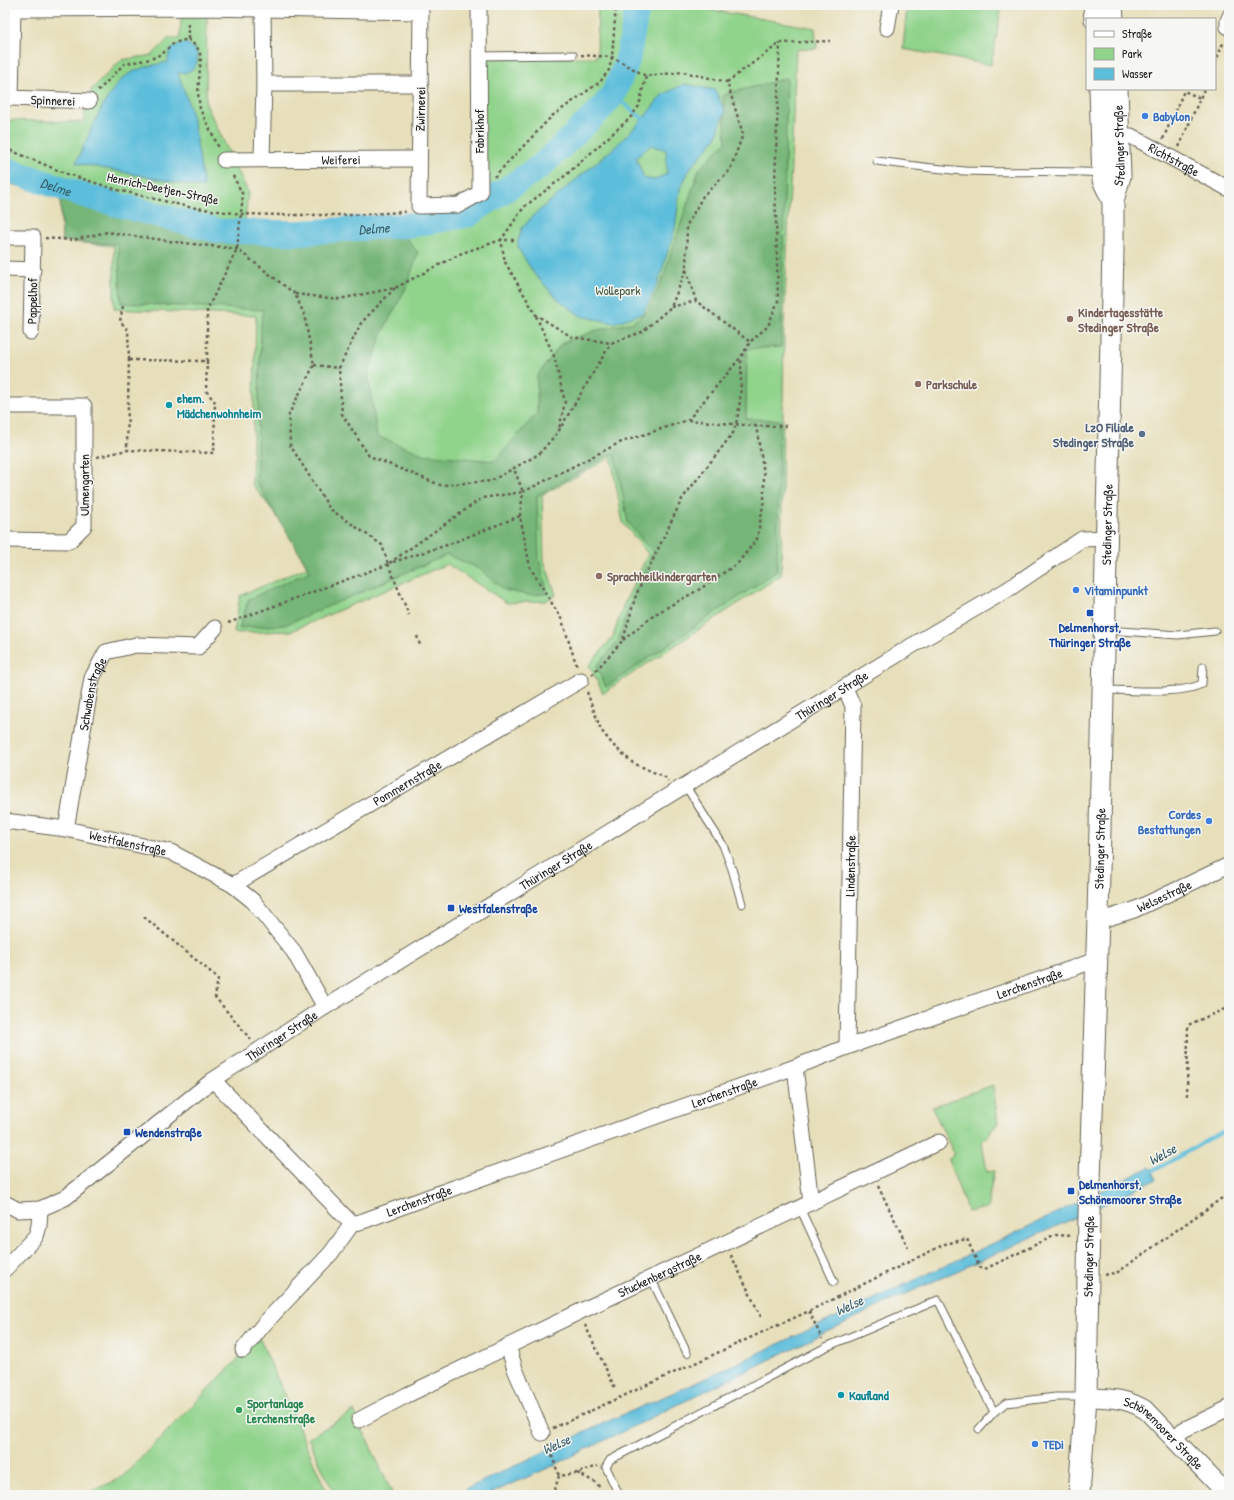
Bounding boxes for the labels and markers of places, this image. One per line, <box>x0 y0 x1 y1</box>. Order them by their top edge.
place label: Babylon <box>1153 107 1190 126</box>
marker: Babylon <box>1140 111 1150 121</box>
place label: Kindertagesstätte Stedinger Straße <box>1078 303 1164 337</box>
marker: Kindertagesstätte Stedinger Straße <box>1065 314 1075 324</box>
place label: Parkschule <box>926 375 978 393</box>
marker: Parkschule <box>913 379 923 389</box>
place label: ehem. Mädchenwohnheim <box>177 389 262 422</box>
marker: ehem. Mädchenwohnheim <box>164 400 174 410</box>
place label: LzO Filiale Stedinger Straße <box>1053 418 1135 452</box>
marker: LzO Filiale Stedinger Straße <box>1137 429 1147 439</box>
place label: Sprachheilkindergarten <box>607 567 717 586</box>
marker: Sprachheilkindergarten <box>594 571 604 581</box>
place label: Vitaminpunkt <box>1084 581 1148 600</box>
marker: Vitaminpunkt <box>1071 585 1081 595</box>
marker: Delmenhorst, Thüringer Straße <box>1085 608 1095 618</box>
place label: Delmenhorst, Thüringer Straße <box>1048 618 1132 652</box>
place label: Cordes Bestattungen <box>1138 805 1201 839</box>
marker: Cordes Bestattungen <box>1204 816 1214 826</box>
place label: Westfalenstraße <box>459 899 538 918</box>
marker: Westfalenstraße <box>446 903 456 913</box>
place label: Wendenstraße <box>135 1123 203 1142</box>
marker: Wendenstraße <box>122 1127 132 1137</box>
place label: Delmenhorst, Schönemoorer Straße <box>1079 1175 1183 1209</box>
marker: Delmenhorst, Schönemoorer Straße <box>1066 1186 1076 1196</box>
place label: Kaufland <box>849 1386 890 1404</box>
marker: Kaufland <box>836 1390 846 1400</box>
place label: Sportanlage Lerchenstraße <box>247 1394 316 1428</box>
marker: Sportanlage Lerchenstraße <box>234 1405 244 1415</box>
place label: TEDi <box>1042 1435 1064 1453</box>
marker: TEDi <box>1030 1439 1040 1449</box>

